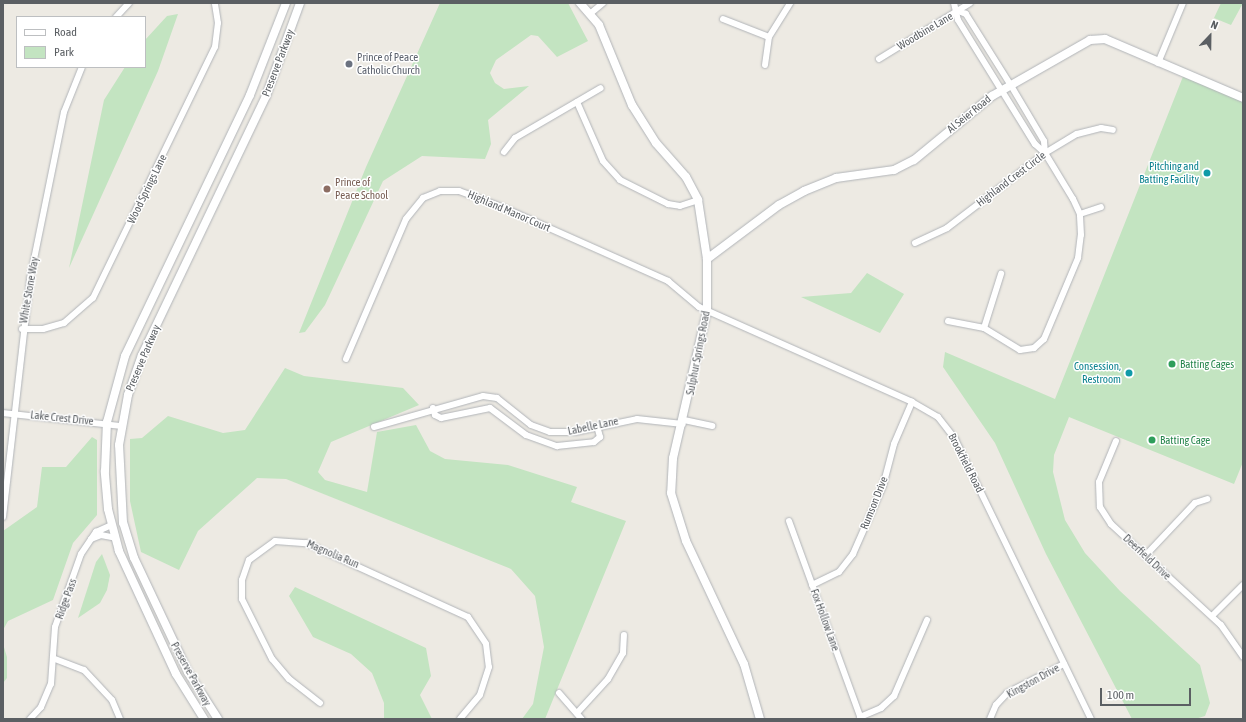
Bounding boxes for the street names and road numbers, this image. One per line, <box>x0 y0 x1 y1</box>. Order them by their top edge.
street label: Woodbine Lane <box>895 9 955 53</box>
street label: Preserve Parkway <box>259 27 297 99</box>
street label: Al Seier Road <box>944 92 994 136</box>
street label: Highland Crest Circle <box>974 149 1048 209</box>
street label: Wood Springs Lane <box>125 152 169 226</box>
street label: Highland Manor Court <box>466 188 552 234</box>
street label: White Stone Way <box>17 256 41 324</box>
street label: Sulphur Springs Road <box>683 310 713 396</box>
street label: Preserve Parkway <box>123 323 163 393</box>
street label: Lake Crest Drive <box>30 408 94 428</box>
street label: Labelle Lane <box>566 414 620 438</box>
street label: Brookfield Road <box>945 431 987 495</box>
street label: Rumson Drive <box>857 475 891 531</box>
street label: Deerfield Drive <box>1120 531 1174 583</box>
street label: Magnolia Run <box>305 537 361 571</box>
street label: Ridge Pass <box>53 577 79 621</box>
street label: Fox Hollow Lane <box>808 587 842 653</box>
street label: Preserve Parkway <box>168 640 214 708</box>
street label: Kingston Drive <box>1004 661 1062 701</box>

